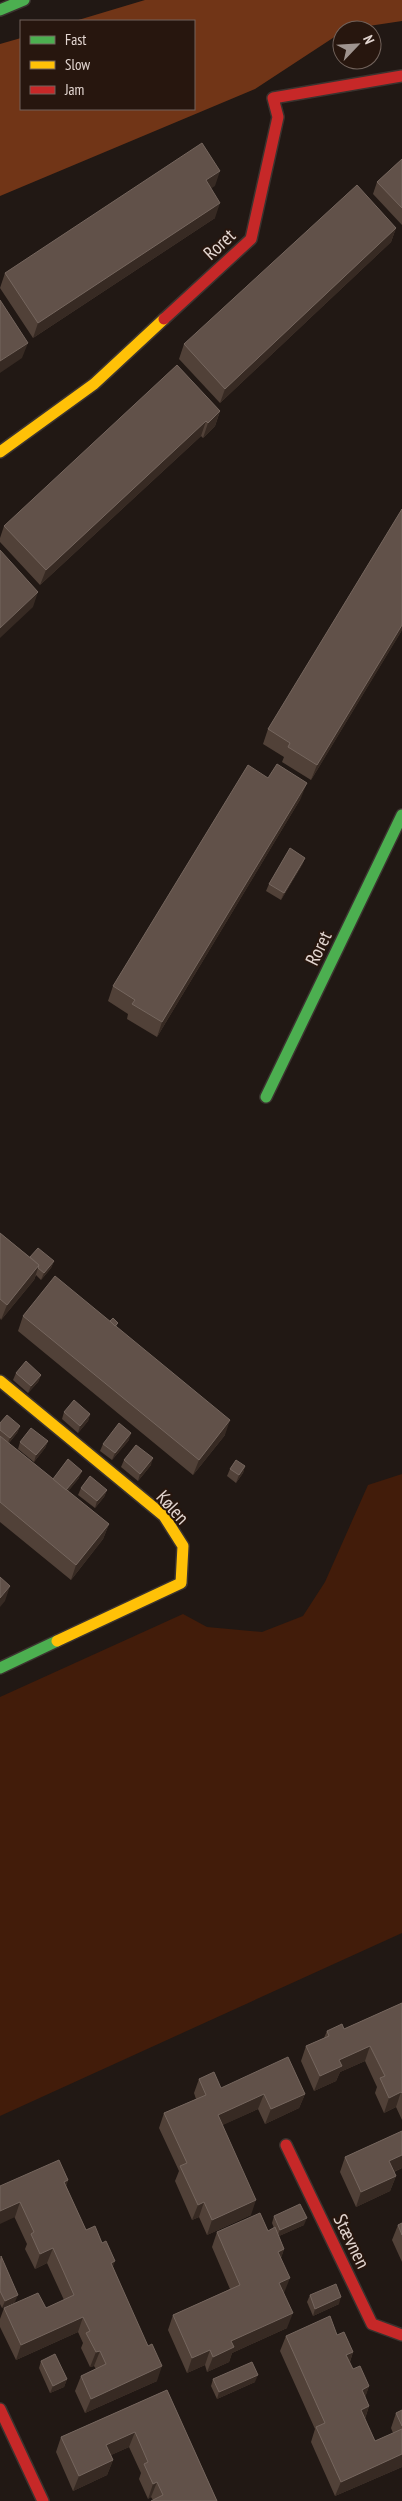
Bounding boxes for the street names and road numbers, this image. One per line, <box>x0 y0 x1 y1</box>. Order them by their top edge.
street label: Roret <box>198 223 240 265</box>
street label: Roret <box>300 926 337 969</box>
street label: Kølen <box>152 1485 194 1529</box>
street label: Stævnen <box>329 2210 375 2272</box>

